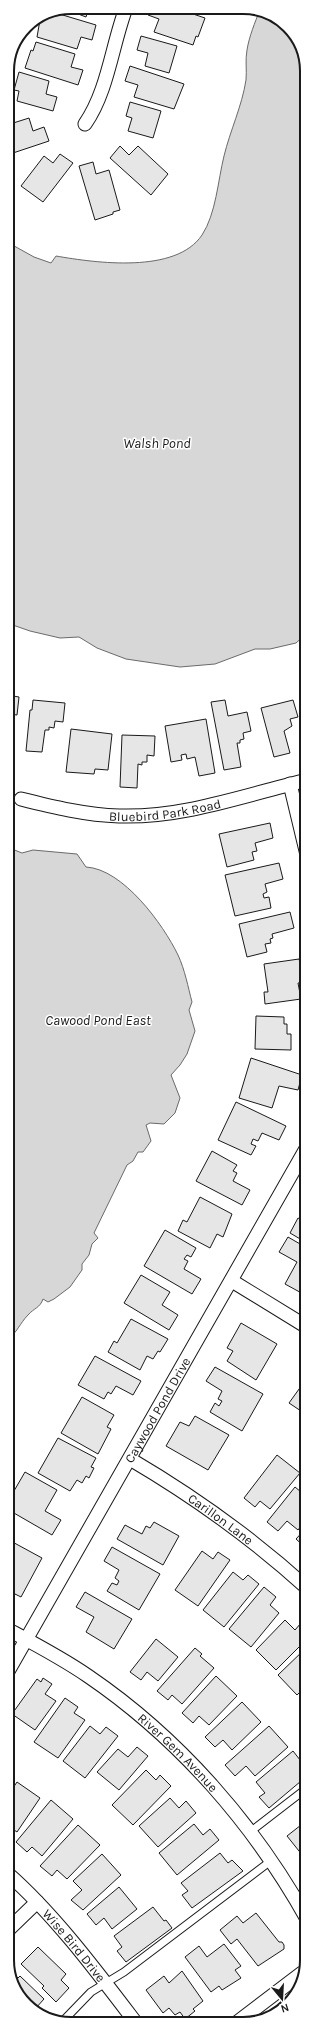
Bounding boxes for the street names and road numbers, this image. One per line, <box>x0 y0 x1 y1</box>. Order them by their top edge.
street label: Bluebird Park Road <box>109 796 222 824</box>
street label: Caywood Pond Drive <box>121 1354 193 1465</box>
street label: Carillon Lane <box>186 1490 257 1548</box>
street label: River Gem Avenue <box>135 1710 222 1795</box>
street label: Wise Bird Drive <box>40 1906 109 1985</box>

